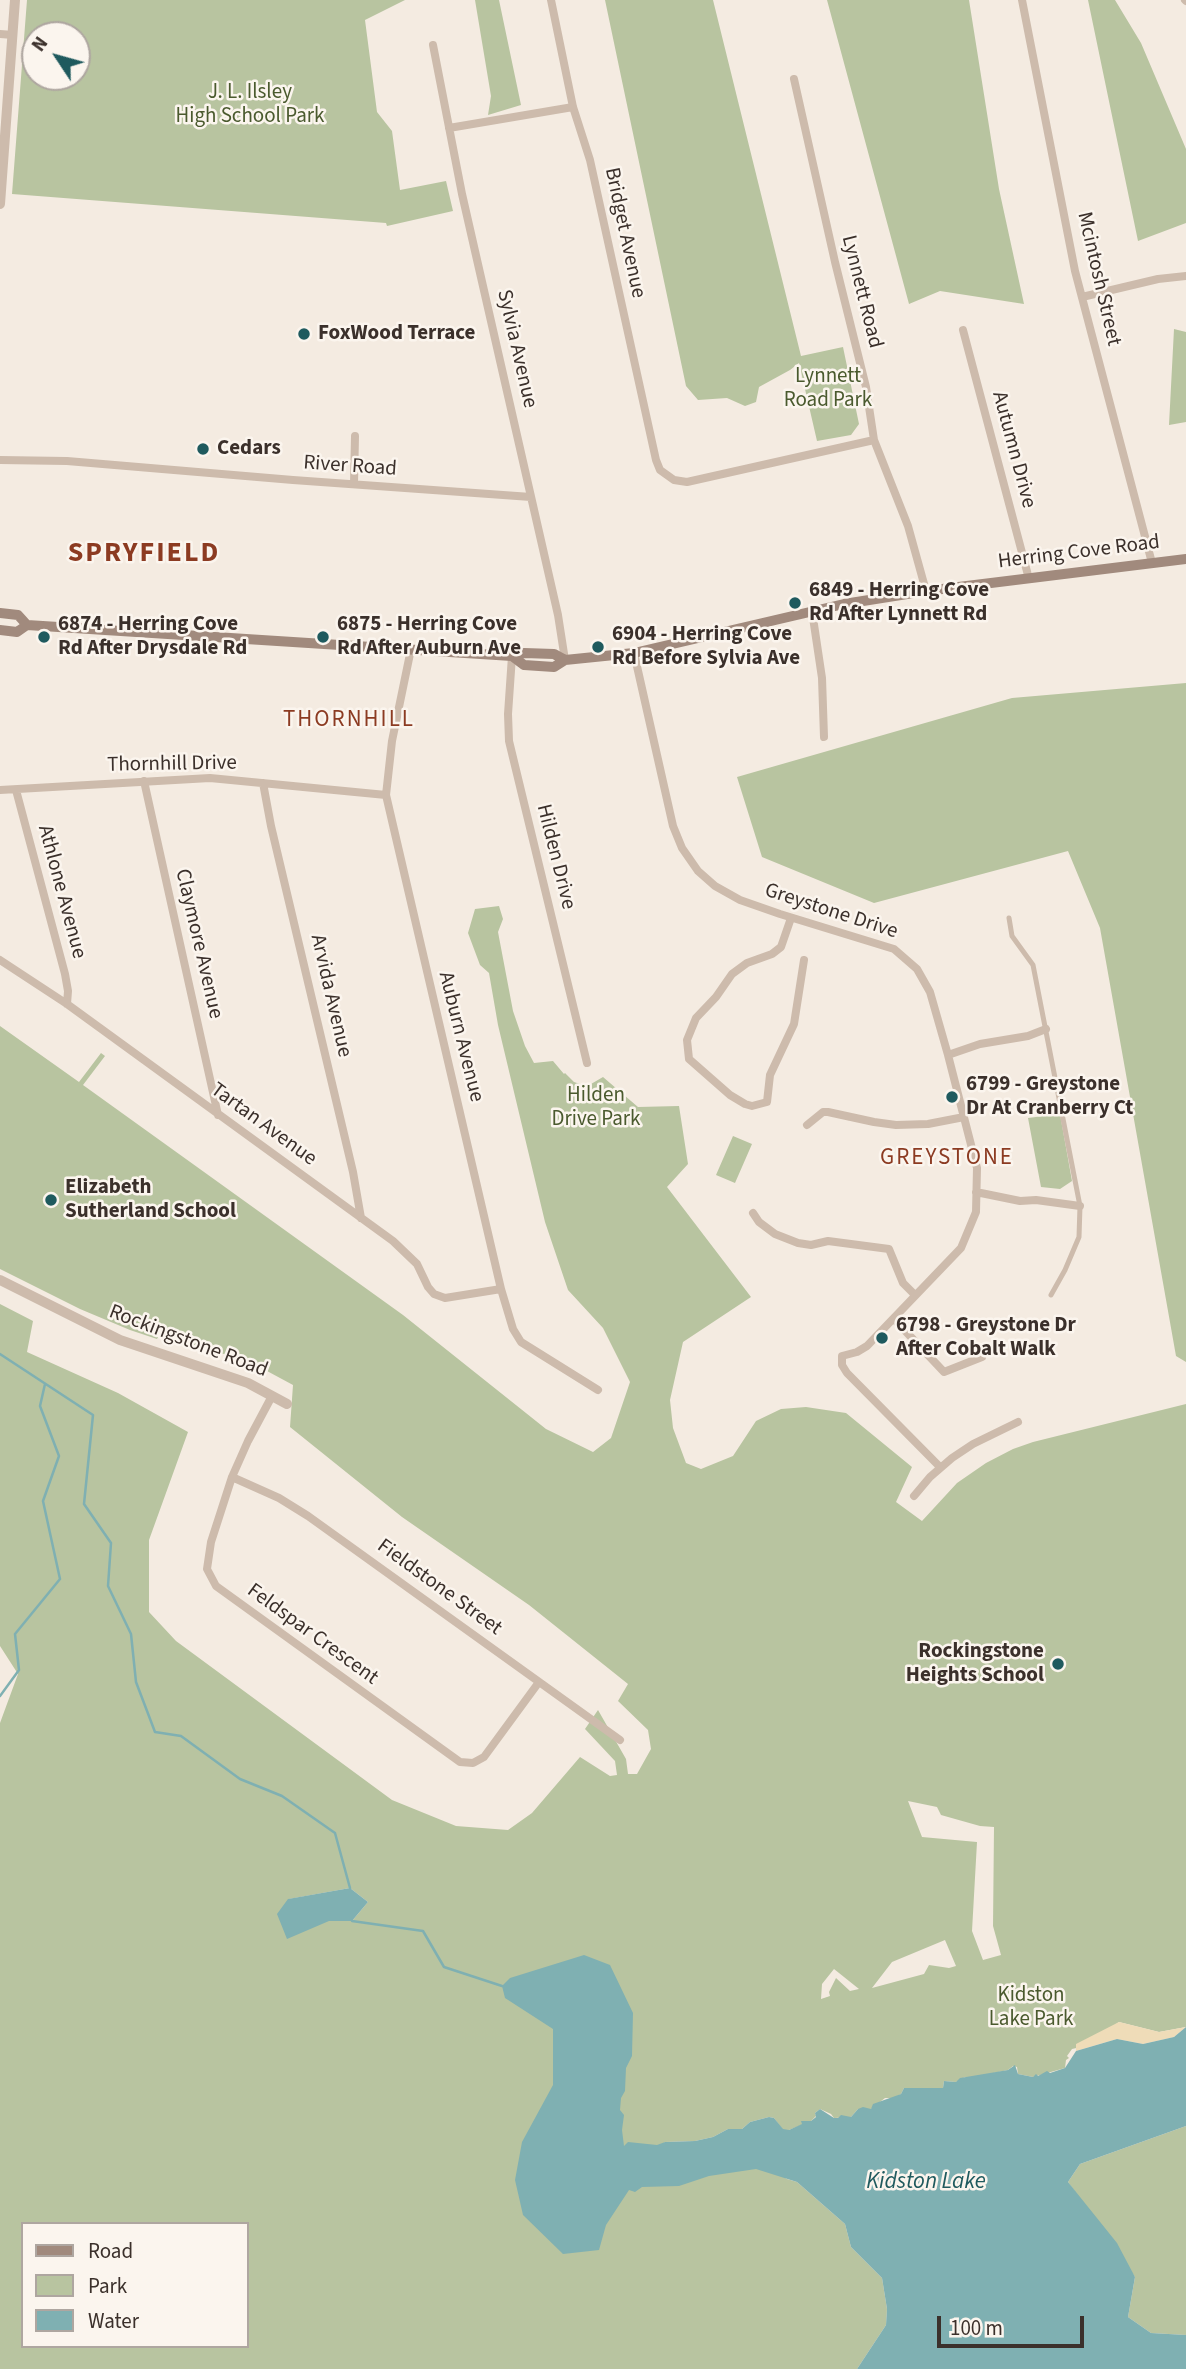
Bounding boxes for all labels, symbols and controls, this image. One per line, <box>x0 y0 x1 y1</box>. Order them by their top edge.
north arrow <box>21 21 91 91</box>
text: N <box>26 31 55 58</box>
park label: J. L. Ilsley High School Park <box>176 80 324 130</box>
street label: Bridget Avenue <box>598 165 650 301</box>
street label: Mcintosh Street <box>1070 210 1126 348</box>
street label: Lynnett Road <box>835 233 887 351</box>
street label: Sylvia Avenue <box>490 287 542 411</box>
place label: FoxWood Terrace <box>318 321 475 347</box>
marker: FoxWood Terrace <box>296 326 312 342</box>
park label: Lynnett Road Park <box>784 364 872 414</box>
street label: Autumn Drive <box>985 389 1041 511</box>
place label: Cedars <box>217 436 281 462</box>
marker: Cedars <box>195 441 211 457</box>
street label: River Road <box>302 451 398 483</box>
street label: Herring Cove Road <box>997 531 1161 575</box>
district label: SPRYFIELD <box>69 538 219 572</box>
place label: 6849 - Herring Cove Rd After Lynnett Rd <box>809 578 989 628</box>
marker: 6849 - Herring Cove Rd After Lynnett Rd <box>787 595 803 611</box>
place label: 6874 - Herring Cove Rd After Drysdale Rd <box>58 612 247 662</box>
place label: 6875 - Herring Cove Rd After Auburn Ave <box>337 612 521 662</box>
place label: 6904 - Herring Cove Rd Before Sylvia Ave <box>612 622 800 672</box>
marker: 6874 - Herring Cove Rd After Drysdale Rd <box>36 629 52 645</box>
marker: 6875 - Herring Cove Rd After Auburn Ave <box>315 629 331 645</box>
marker: 6904 - Herring Cove Rd Before Sylvia Ave <box>590 639 606 655</box>
district label: THORNHILL <box>284 707 414 735</box>
street label: Thornhill Drive <box>107 751 237 779</box>
street label: Hilden Drive <box>530 802 580 912</box>
street label: Athlone Avenue <box>31 822 91 962</box>
street label: Claymore Avenue <box>169 867 227 1021</box>
street label: Greystone Drive <box>761 879 901 945</box>
street label: Arvida Avenue <box>304 932 356 1060</box>
street label: Auburn Avenue <box>432 969 488 1105</box>
place label: 6799 - Greystone Dr At Cranberry Ct <box>966 1072 1133 1122</box>
street label: Tartan Avenue <box>205 1078 321 1172</box>
park label: Hilden Drive Park <box>552 1083 640 1133</box>
marker: 6799 - Greystone Dr At Cranberry Ct <box>944 1089 960 1105</box>
district label: GREYSTONE <box>881 1145 1013 1173</box>
place label: Elizabeth Sutherland School <box>65 1175 236 1225</box>
marker: Elizabeth Sutherland School <box>43 1192 59 1208</box>
street label: Rockingstone Road <box>105 1300 271 1384</box>
place label: 6798 - Greystone Dr After Cobalt Walk <box>896 1313 1076 1363</box>
marker: 6798 - Greystone Dr After Cobalt Walk <box>874 1330 890 1346</box>
street label: Fieldstone Street <box>372 1534 506 1642</box>
street label: Feldspar Crescent <box>241 1579 383 1691</box>
place label: Rockingstone Heights School <box>906 1639 1044 1689</box>
marker: Rockingstone Heights School <box>1050 1656 1066 1672</box>
park label: Kidston Lake Park <box>989 1983 1073 2033</box>
water label: Kidston Lake <box>866 2169 986 2197</box>
legend <box>21 2222 248 2348</box>
text: Road <box>88 2236 133 2266</box>
text: Park <box>88 2271 127 2301</box>
scale bar <box>941 2302 1088 2346</box>
text: Water <box>88 2306 139 2336</box>
text: 100 m <box>950 2313 1003 2343</box>

